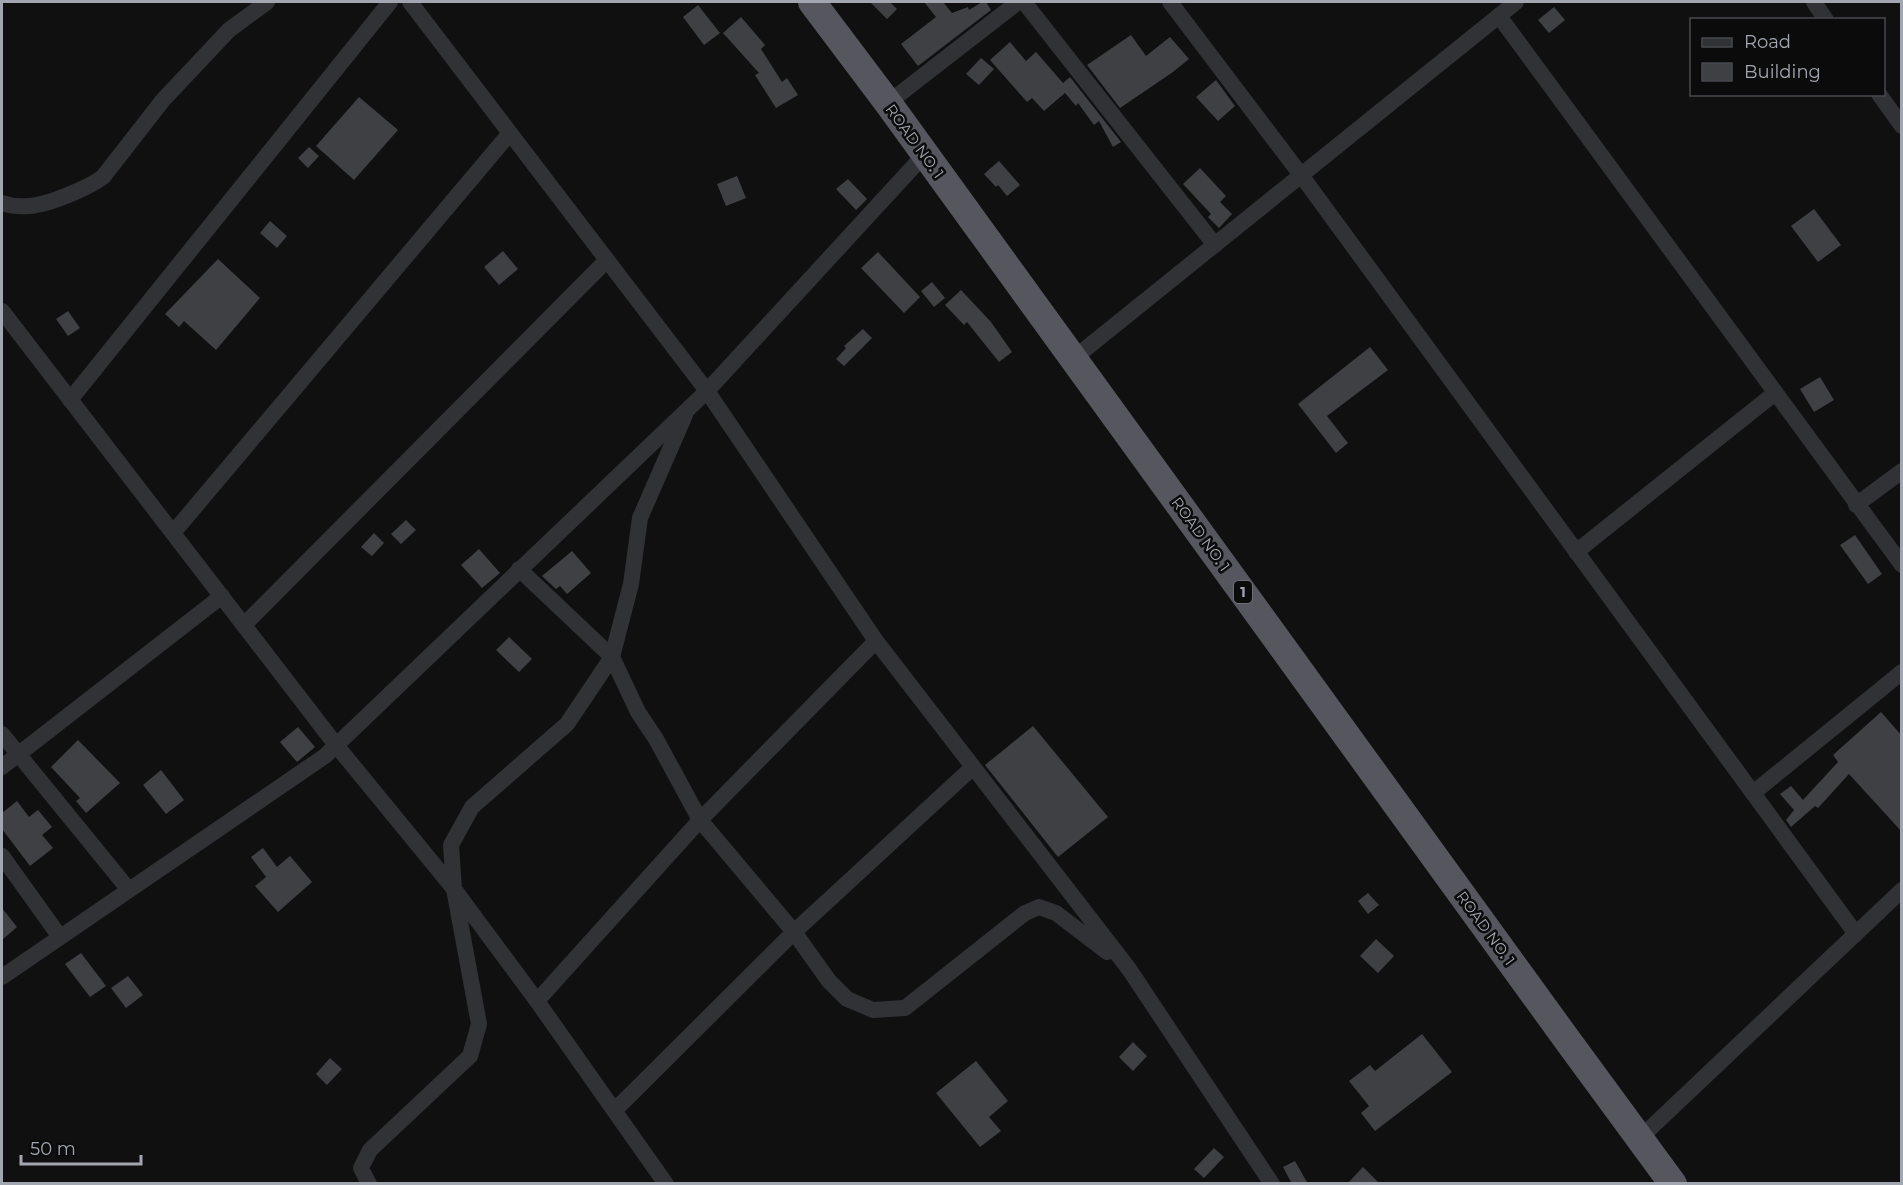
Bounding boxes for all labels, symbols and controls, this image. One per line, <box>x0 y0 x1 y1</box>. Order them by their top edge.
legend <box>1690 18 1885 96</box>
text: Road <box>1744 31 1791 53</box>
text: Building <box>1744 61 1821 83</box>
street label: ROAD NO. 1 <box>882 100 948 182</box>
street label: ROAD NO. 1 <box>1168 493 1234 575</box>
road number: 1 <box>1234 581 1252 603</box>
street label: ROAD NO. 1 <box>1453 887 1519 969</box>
scale bar <box>21 1128 141 1166</box>
text: 50 m <box>30 1138 76 1160</box>

